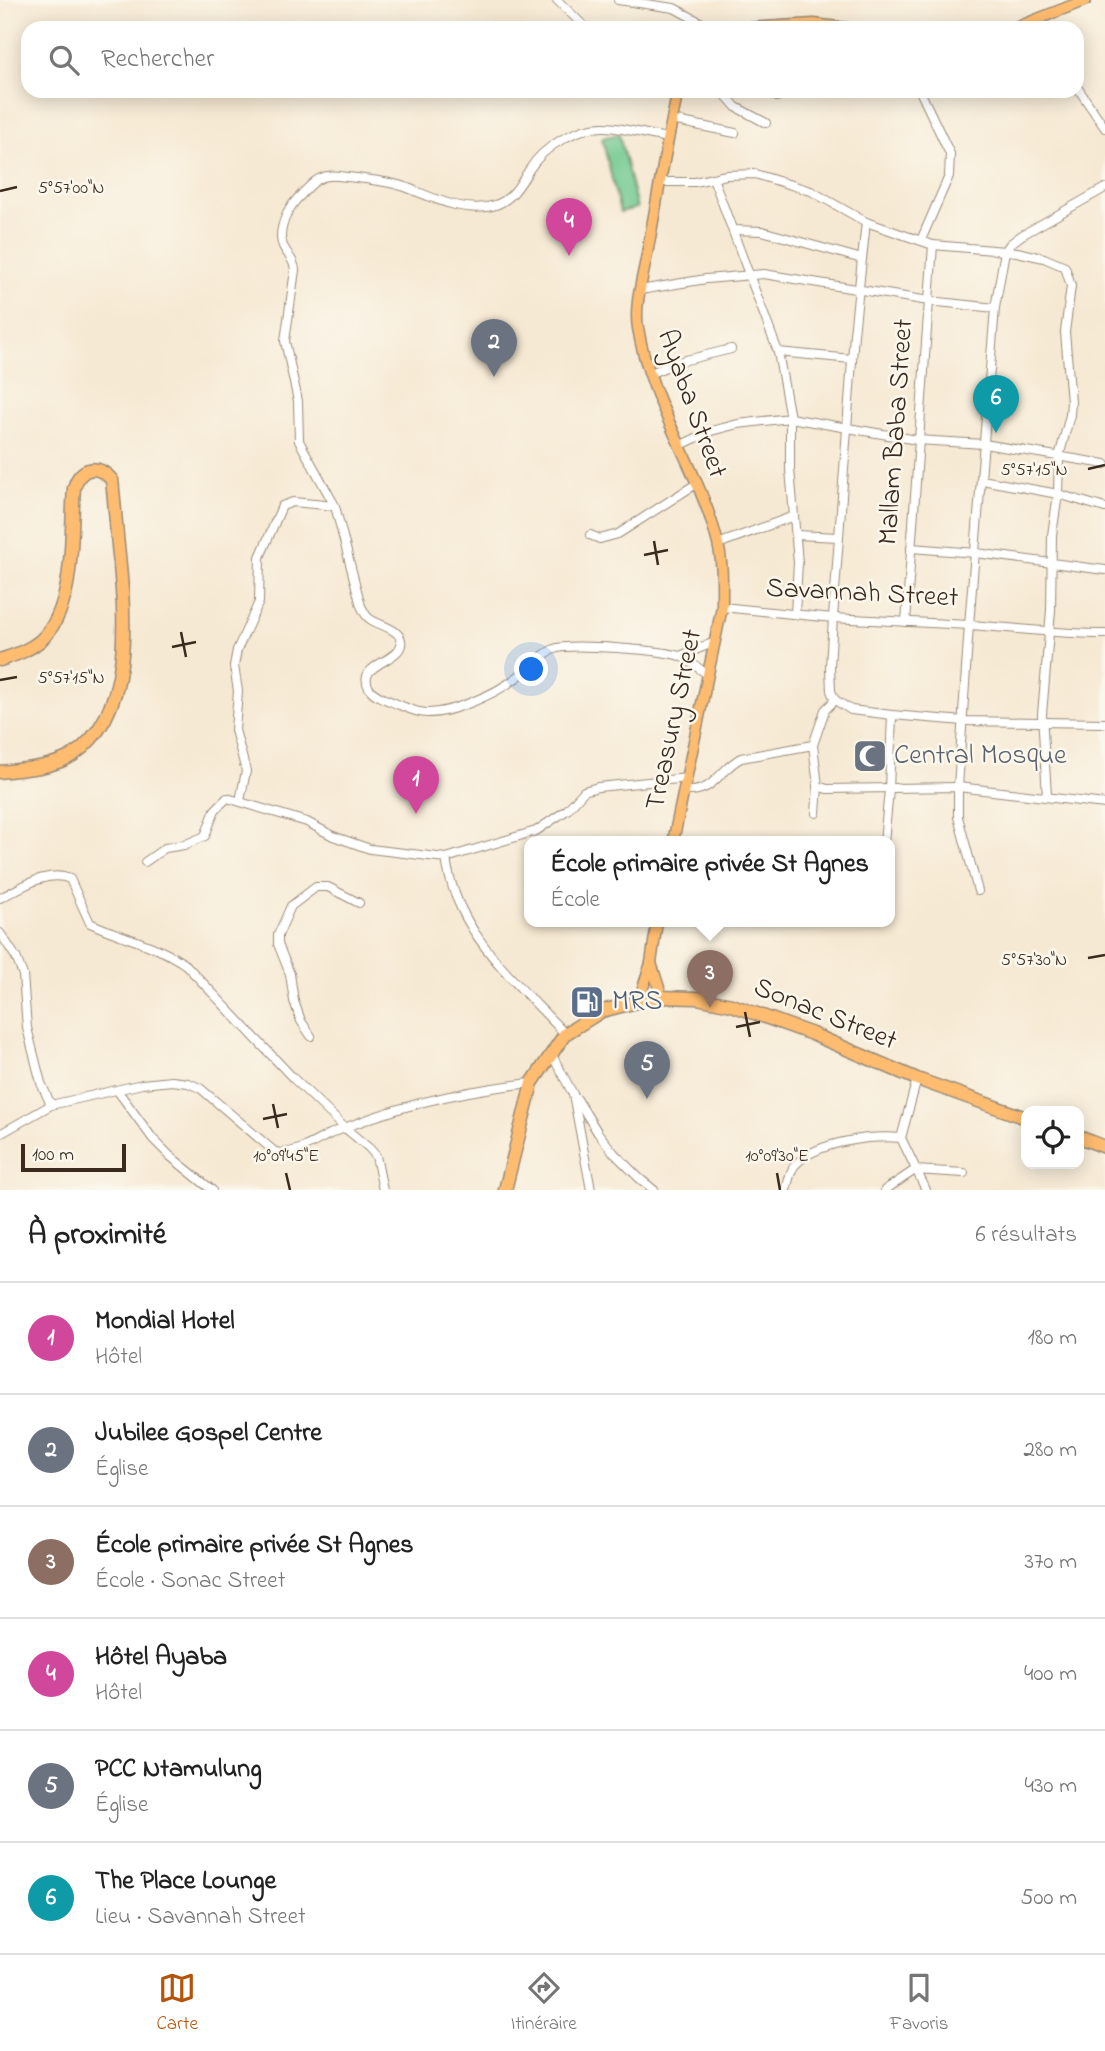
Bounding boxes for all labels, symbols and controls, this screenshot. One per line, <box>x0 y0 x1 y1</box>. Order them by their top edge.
search box <box>21 21 1084 98</box>
icon: search <box>45 41 83 79</box>
text: Rechercher <box>101 41 214 79</box>
text: 5°57'00"N <box>38 176 104 202</box>
pin: 4 <box>546 198 592 256</box>
street label: Mallam Baba Street <box>869 317 925 547</box>
pin: 2 <box>471 319 517 377</box>
street label: Ayaba Street <box>645 324 737 484</box>
pin: 6 <box>973 375 1019 433</box>
text: 5°57'15"N <box>1000 458 1068 484</box>
street label: Savannah Street <box>765 568 959 620</box>
street label: Treasury Street <box>636 626 714 814</box>
your location <box>514 652 548 686</box>
text: 5°57'15"N <box>37 666 105 692</box>
place label: Central Mosque <box>894 736 1067 777</box>
mosque icon: Central Mosque <box>851 737 889 775</box>
pin: 1 <box>393 756 439 814</box>
popup <box>524 836 895 927</box>
text: École primaire privée St Agnes <box>550 846 869 884</box>
text: École <box>550 884 600 917</box>
text: 5°57'30"N <box>1001 948 1067 974</box>
pin: 3 <box>687 950 733 1008</box>
street label: Sonac Street <box>747 968 903 1062</box>
place label: MRS <box>612 982 662 1023</box>
fuel station icon: MRS <box>568 983 606 1021</box>
pin: 5 <box>624 1041 670 1099</box>
map controls <box>1021 1106 1084 1169</box>
button: locate <box>1021 1106 1084 1169</box>
scale bar <box>21 1141 126 1173</box>
text: 100 m <box>32 1142 74 1169</box>
text: 10°09'45"E <box>253 1144 319 1170</box>
text: 10°09'30"E <box>745 1144 809 1170</box>
text: À proximité <box>28 1214 166 1258</box>
text: 6 résultats <box>975 1219 1077 1252</box>
text: Mondial Hotel <box>95 1303 235 1341</box>
text: 1 <box>47 1322 55 1355</box>
text: 180 m <box>1028 1322 1077 1355</box>
text: Hôtel <box>95 1341 142 1374</box>
text: Jubilee Gospel Centre <box>95 1415 322 1453</box>
text: 2 <box>45 1434 57 1467</box>
text: 280 m <box>1023 1434 1077 1467</box>
text: Église <box>95 1453 148 1486</box>
text: École primaire privée St Agnes <box>95 1527 414 1565</box>
text: 3 <box>46 1546 56 1579</box>
text: 370 m <box>1024 1546 1077 1579</box>
text: École · Sonac Street <box>95 1565 285 1598</box>
text: Hôtel Ayaba <box>95 1639 227 1677</box>
text: 4 <box>46 1658 56 1691</box>
text: 400 m <box>1024 1658 1077 1691</box>
text: Hôtel <box>95 1677 142 1710</box>
text: PCC Ntamulung <box>95 1751 262 1789</box>
text: 5 <box>44 1770 58 1803</box>
text: 430 m <box>1024 1770 1077 1803</box>
text: Église <box>95 1789 148 1822</box>
text: The Place Lounge <box>95 1863 276 1901</box>
text: 6 <box>46 1882 56 1915</box>
text: 500 m <box>1020 1882 1077 1915</box>
text: Lieu · Savannah Street <box>95 1901 306 1934</box>
tab: Carte <box>156 1969 198 2038</box>
tab: Itinéraire <box>511 1969 577 2038</box>
tab: Favoris <box>890 1969 949 2038</box>

